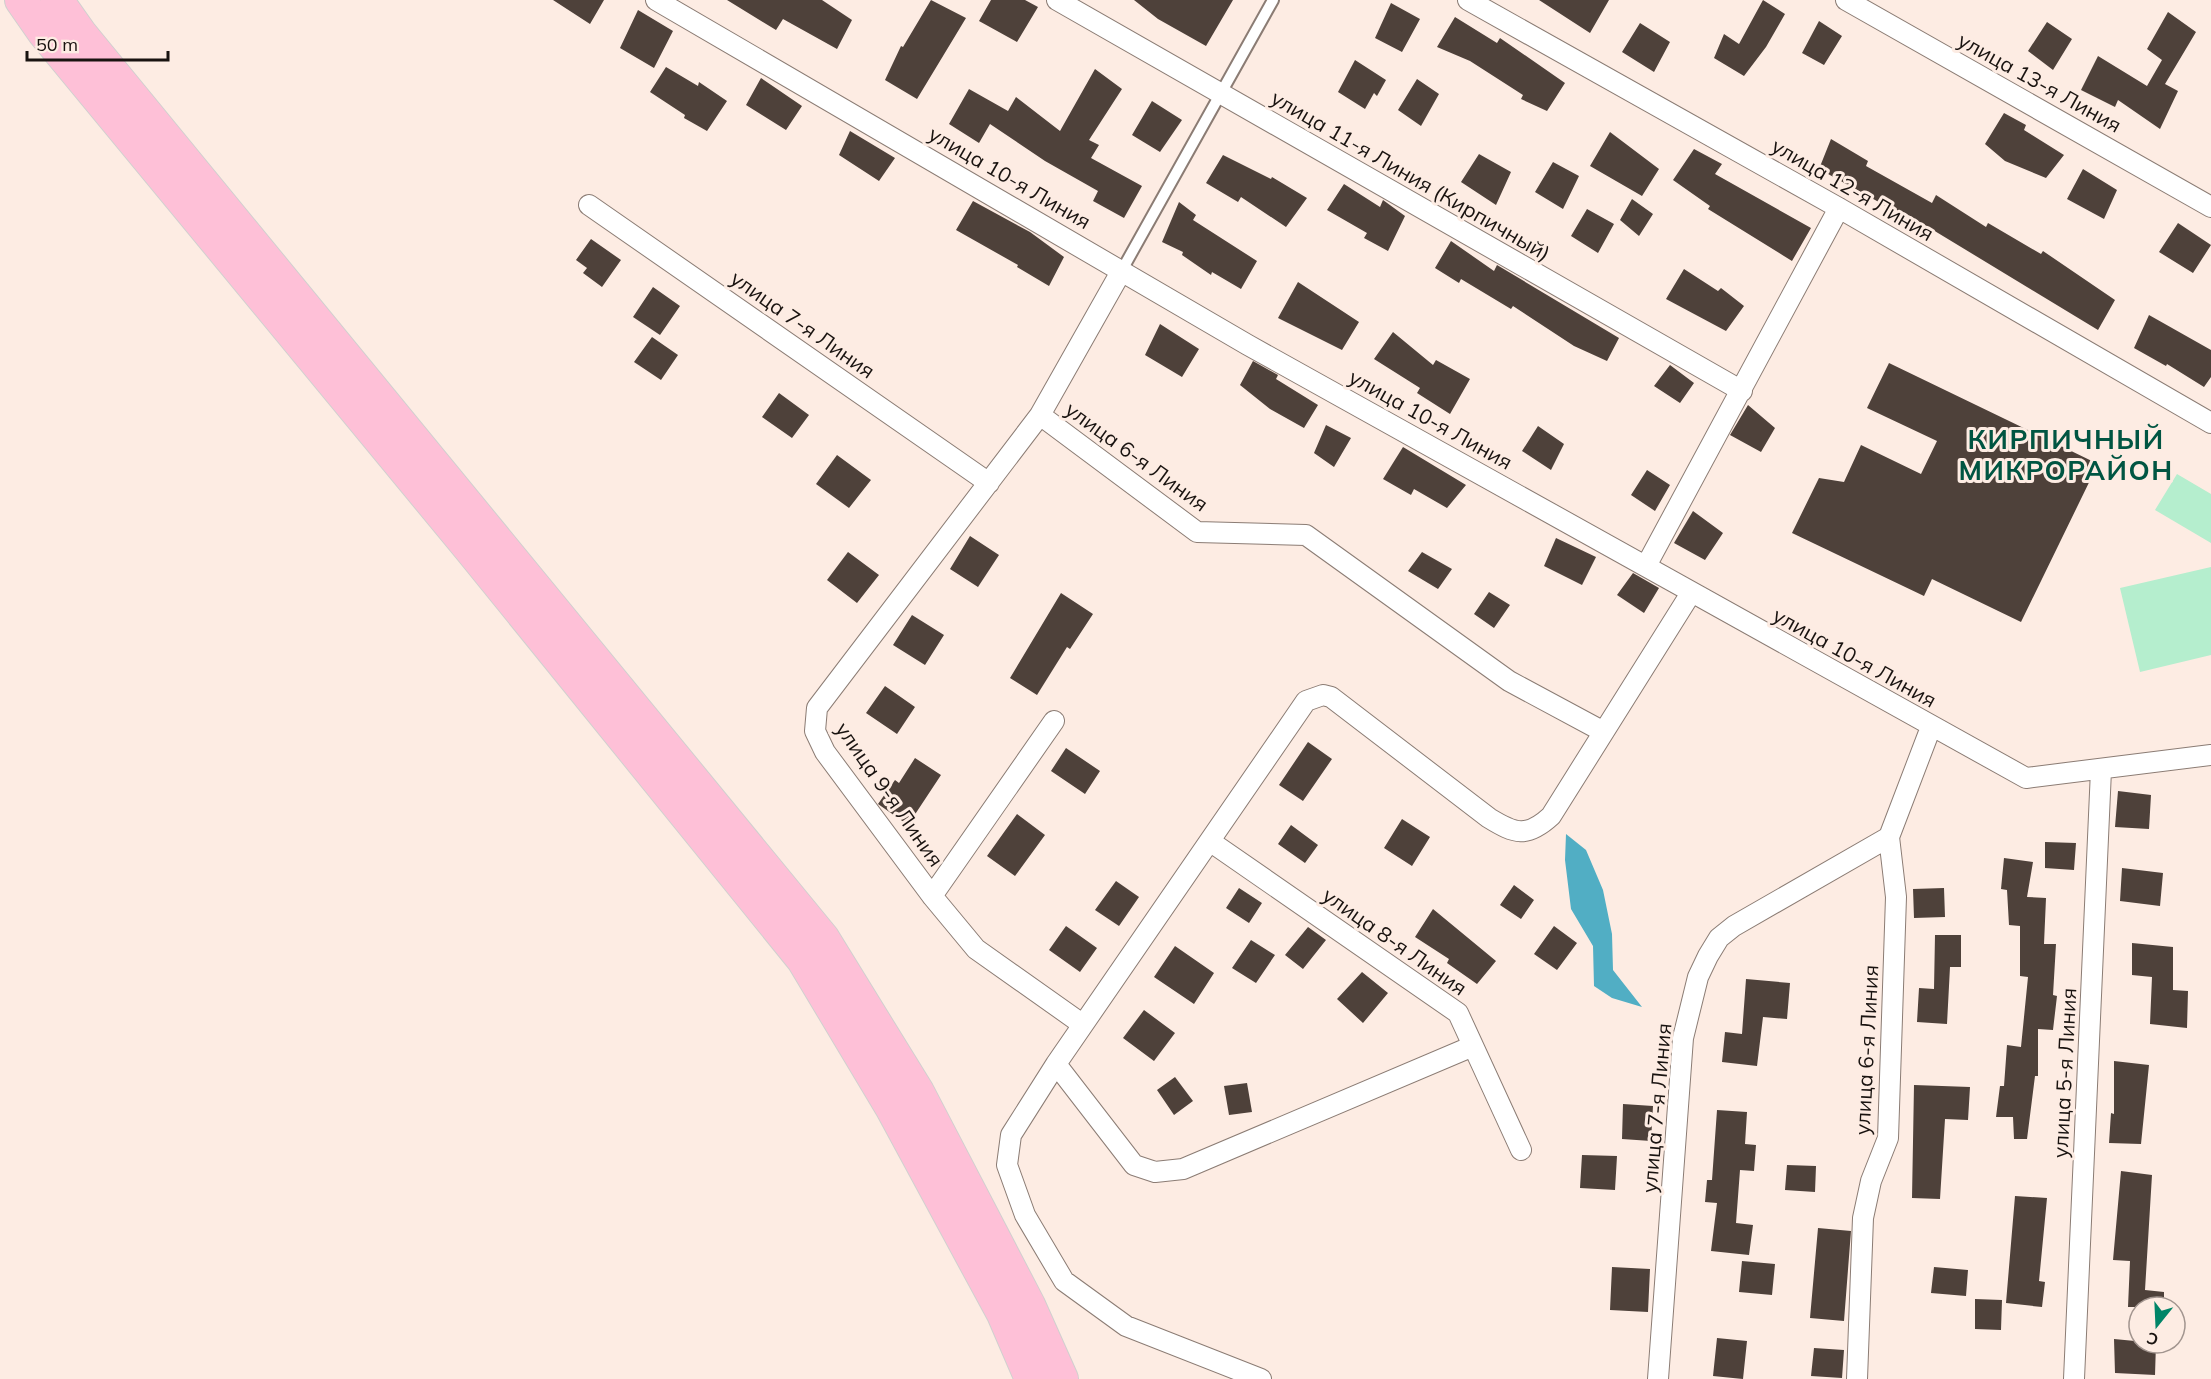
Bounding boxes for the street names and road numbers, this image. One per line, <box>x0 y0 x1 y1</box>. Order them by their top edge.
street label: улица 13-я Линия <box>1954 26 2126 138</box>
street label: улица 11-я Линия (Кирпичный) <box>1267 84 1555 266</box>
street label: улица 10-я Линия <box>924 120 1096 234</box>
street label: улица 12-я Линия <box>1767 132 1939 246</box>
street label: улица 7-я Линия <box>726 264 880 384</box>
street label: улица 10-я Линия <box>1345 363 1517 475</box>
street label: улица 6-я Линия <box>1060 395 1214 517</box>
street label: улица 10-я Линия <box>1769 601 1941 713</box>
street label: улица 9-я Линия <box>830 717 950 871</box>
street label: улица 8-я Линия <box>1318 881 1472 1001</box>
street label: улица 6-я Линия <box>1849 964 1883 1136</box>
street label: улица 5-я Линия <box>2047 987 2081 1159</box>
street label: улица 7-я Линия <box>1636 1022 1676 1194</box>

